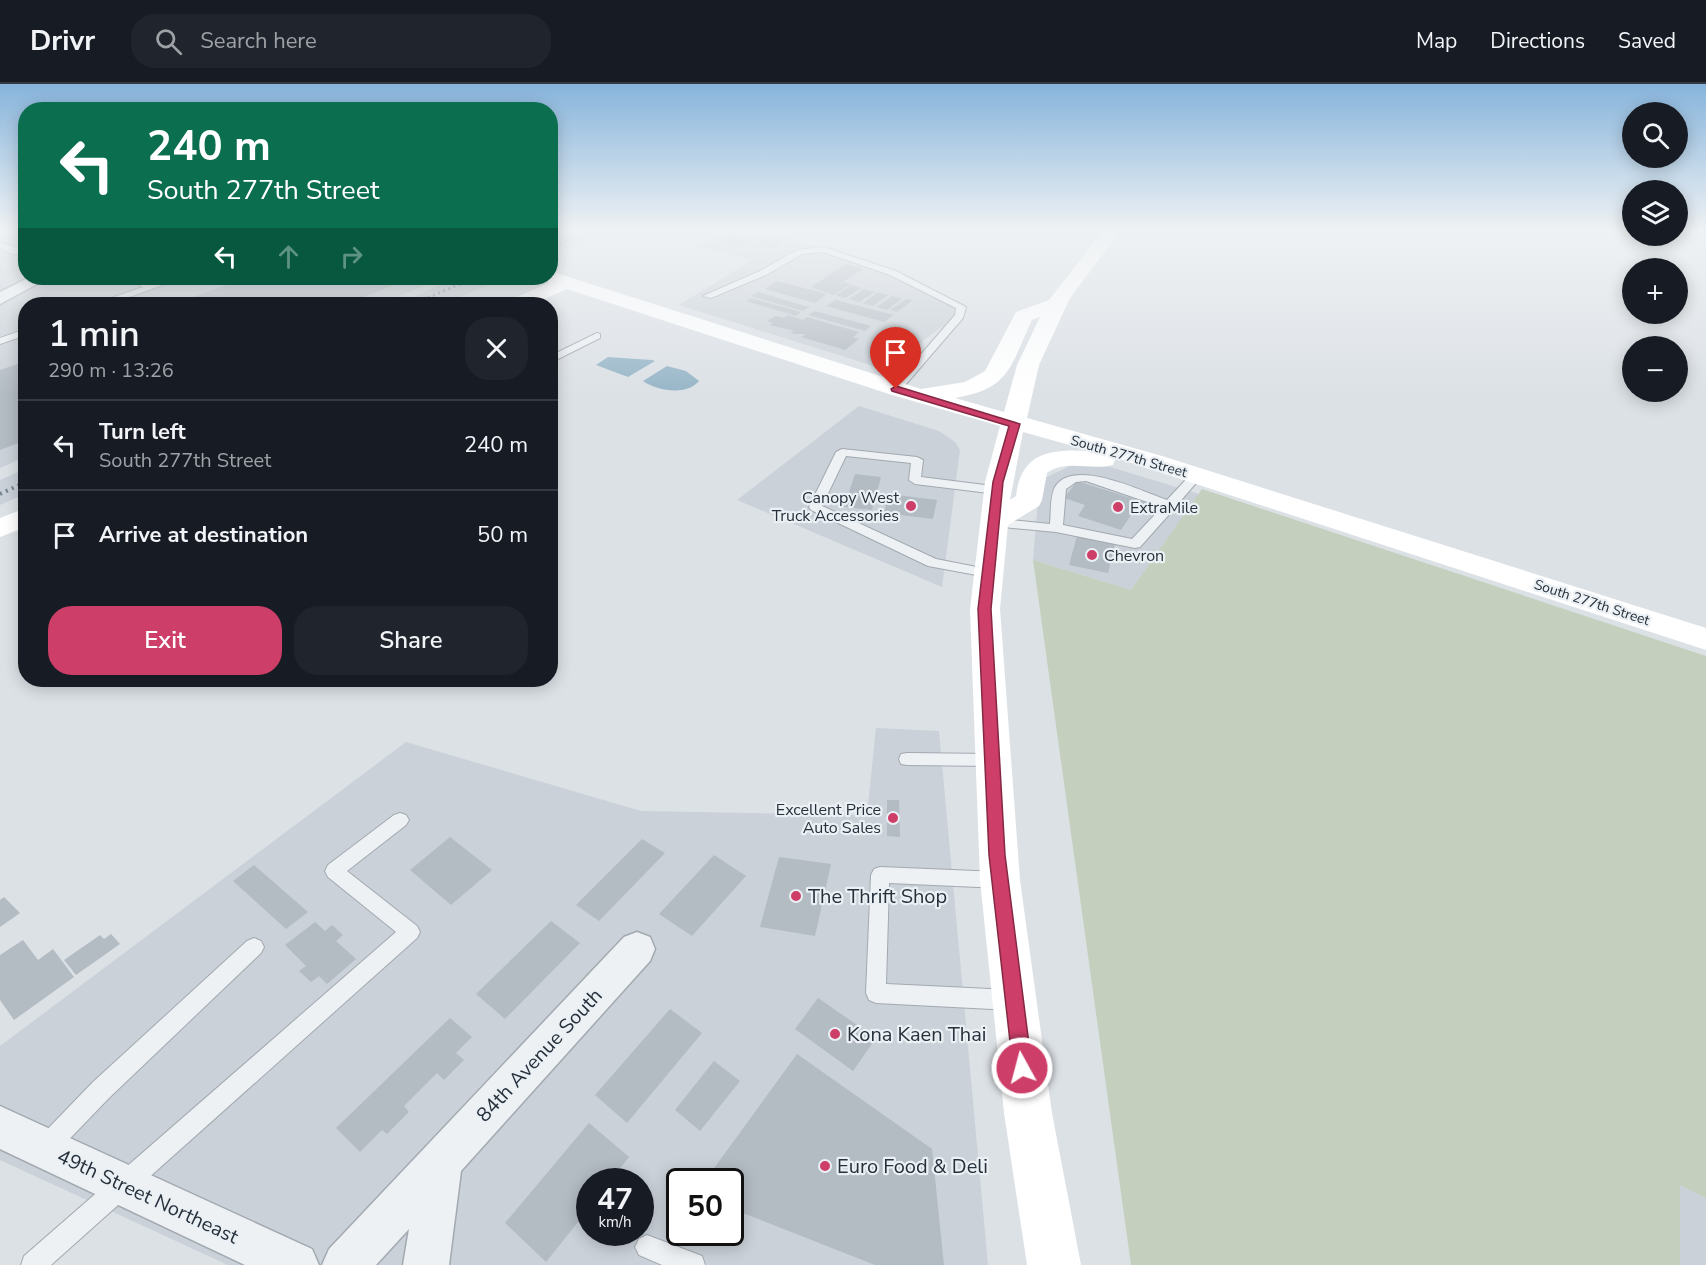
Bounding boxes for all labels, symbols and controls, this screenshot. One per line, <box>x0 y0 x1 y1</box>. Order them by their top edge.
search box <box>131 14 551 68</box>
text: Drivr <box>30 22 95 60</box>
icon: search <box>152 25 185 58</box>
text: Search here <box>200 26 317 56</box>
text: Map <box>1416 27 1457 55</box>
text: Directions <box>1490 27 1585 55</box>
text: Saved <box>1618 27 1676 55</box>
map controls <box>1622 102 1688 402</box>
button: search <box>1622 102 1688 168</box>
text: 240 m <box>147 118 271 175</box>
icon: left <box>48 126 126 204</box>
text: South 277th Street <box>147 172 379 209</box>
button: layers <box>1622 180 1688 246</box>
icon: left <box>209 240 242 273</box>
icon: ahead <box>272 240 305 273</box>
icon: right <box>335 240 368 273</box>
button: + <box>1622 258 1688 324</box>
text: 1 min <box>48 310 140 359</box>
button: close <box>465 317 528 380</box>
pin <box>870 327 921 389</box>
icon: arrive <box>879 336 912 369</box>
button: − <box>1622 336 1688 402</box>
text: 290 m · 13:26 <box>48 357 174 384</box>
text: Turn left <box>99 417 186 447</box>
icon: left <box>48 429 81 462</box>
text: 240 m <box>464 430 528 460</box>
street label: South 277th Street <box>1068 431 1190 482</box>
text: South 277th Street <box>99 447 271 474</box>
place label: Canopy West Truck Accessories <box>772 487 899 527</box>
place label: ExtraMile <box>1130 497 1198 519</box>
marker: Canopy West Truck Accessories <box>904 499 918 513</box>
marker: ExtraMile <box>1111 500 1125 514</box>
icon: arrive <box>48 519 81 552</box>
text: Arrive at destination <box>99 520 308 550</box>
text: 50 m <box>477 520 528 550</box>
place label: Chevron <box>1104 545 1164 567</box>
marker: Chevron <box>1085 548 1099 562</box>
street label: South 277th Street <box>1532 575 1652 630</box>
button: Exit <box>48 606 282 675</box>
button: Share <box>294 606 528 675</box>
place label: Excellent Price Auto Sales <box>776 799 881 839</box>
marker: Excellent Price Auto Sales <box>886 811 900 825</box>
place label: The Thrift Shop <box>808 883 947 910</box>
marker: The Thrift Shop <box>789 889 803 903</box>
street label: 84th Avenue South <box>470 983 608 1128</box>
place label: Kona Kaen Thai <box>847 1021 986 1048</box>
marker: Kona Kaen Thai <box>828 1027 842 1041</box>
position arrow <box>990 1036 1054 1100</box>
street label: 49th Street Northeast <box>53 1143 244 1251</box>
place label: Euro Food & Deli <box>837 1153 988 1180</box>
marker: Euro Food & Deli <box>818 1159 832 1173</box>
speed limit sign: 50 <box>666 1168 744 1246</box>
text: 47 <box>597 1179 633 1220</box>
text: km/h <box>598 1212 632 1232</box>

